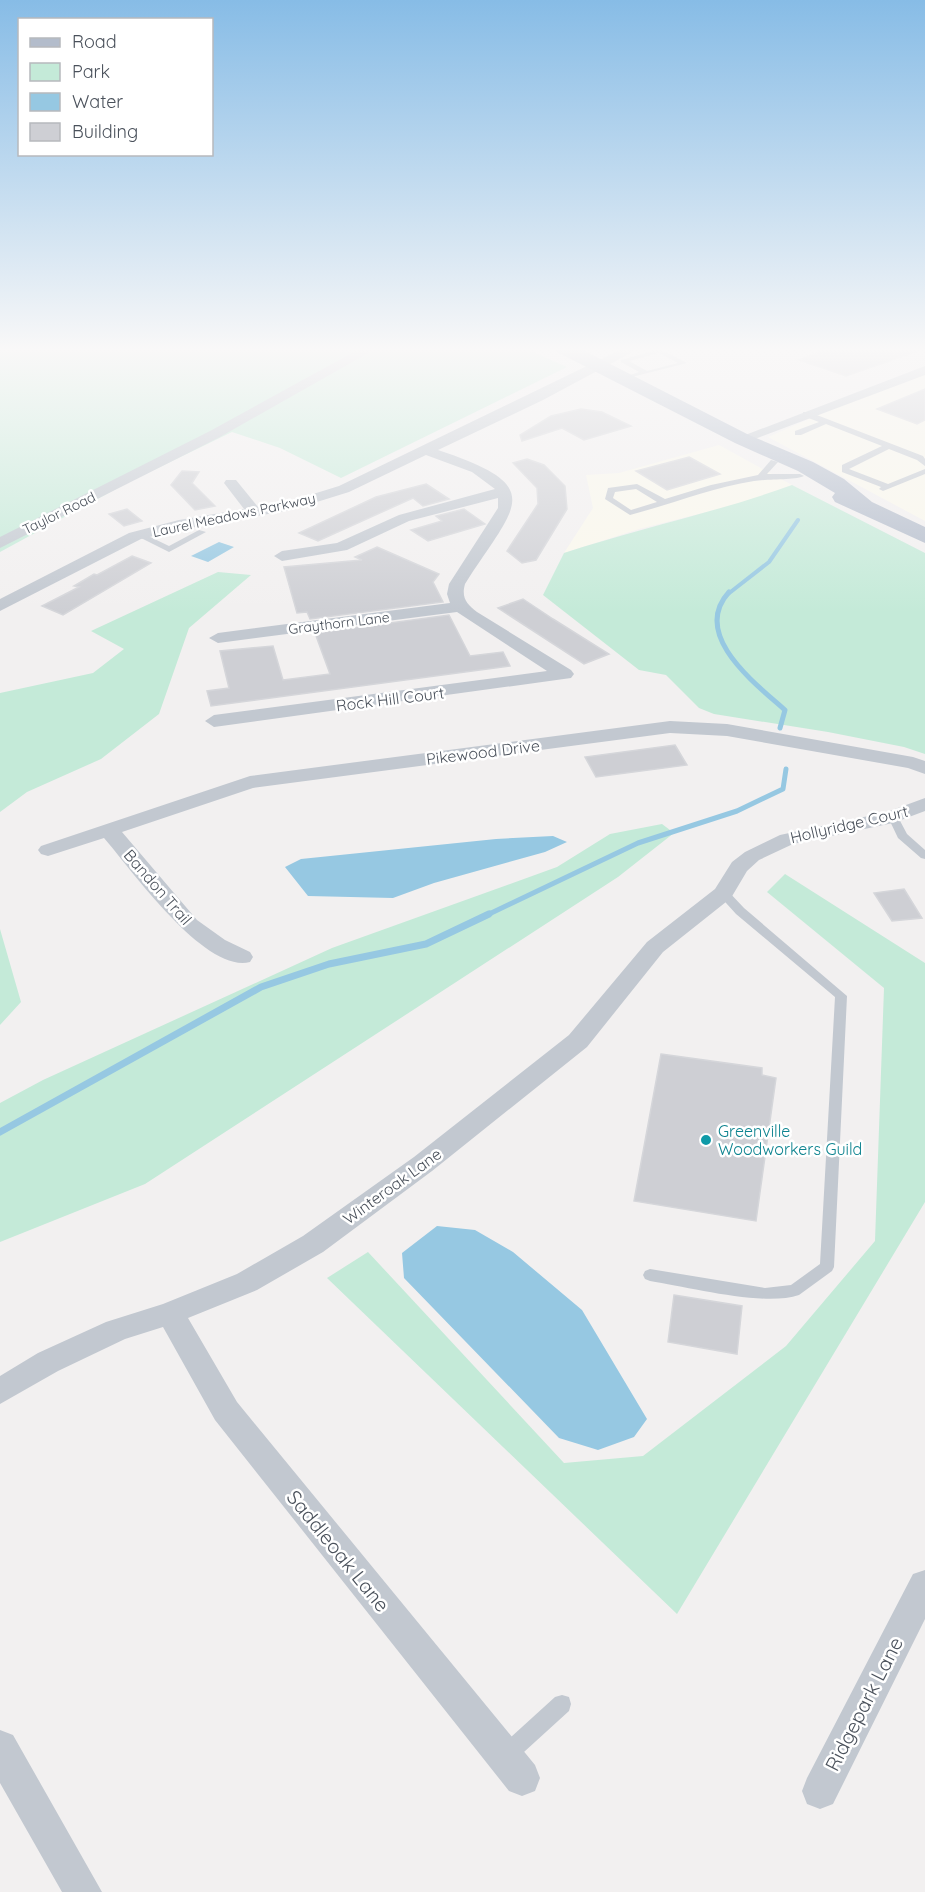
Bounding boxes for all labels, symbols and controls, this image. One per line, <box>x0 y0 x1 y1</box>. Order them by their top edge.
legend <box>18 18 213 156</box>
text: Road <box>72 30 117 53</box>
text: Park <box>72 60 110 83</box>
text: Water <box>72 90 123 113</box>
text: Building <box>72 120 138 143</box>
street label: Taylor Road <box>20 488 98 538</box>
street label: Laurel Meadows Parkway <box>151 489 317 541</box>
street label: Graythorn Lane <box>287 608 391 638</box>
street label: Rock Hill Court <box>335 682 445 716</box>
street label: Pikewood Drive <box>425 735 541 769</box>
street label: Hollyridge Court <box>788 801 910 847</box>
street label: Bandon Trail <box>120 845 196 929</box>
place label: Greenville Woodworkers Guild <box>718 1121 862 1159</box>
marker: Greenville Woodworkers Guild <box>699 1133 713 1147</box>
street label: Winteroak Lane <box>339 1143 445 1229</box>
street label: Saddleoak Lane <box>282 1485 395 1617</box>
street label: Ridgepark Lane <box>819 1633 908 1775</box>

